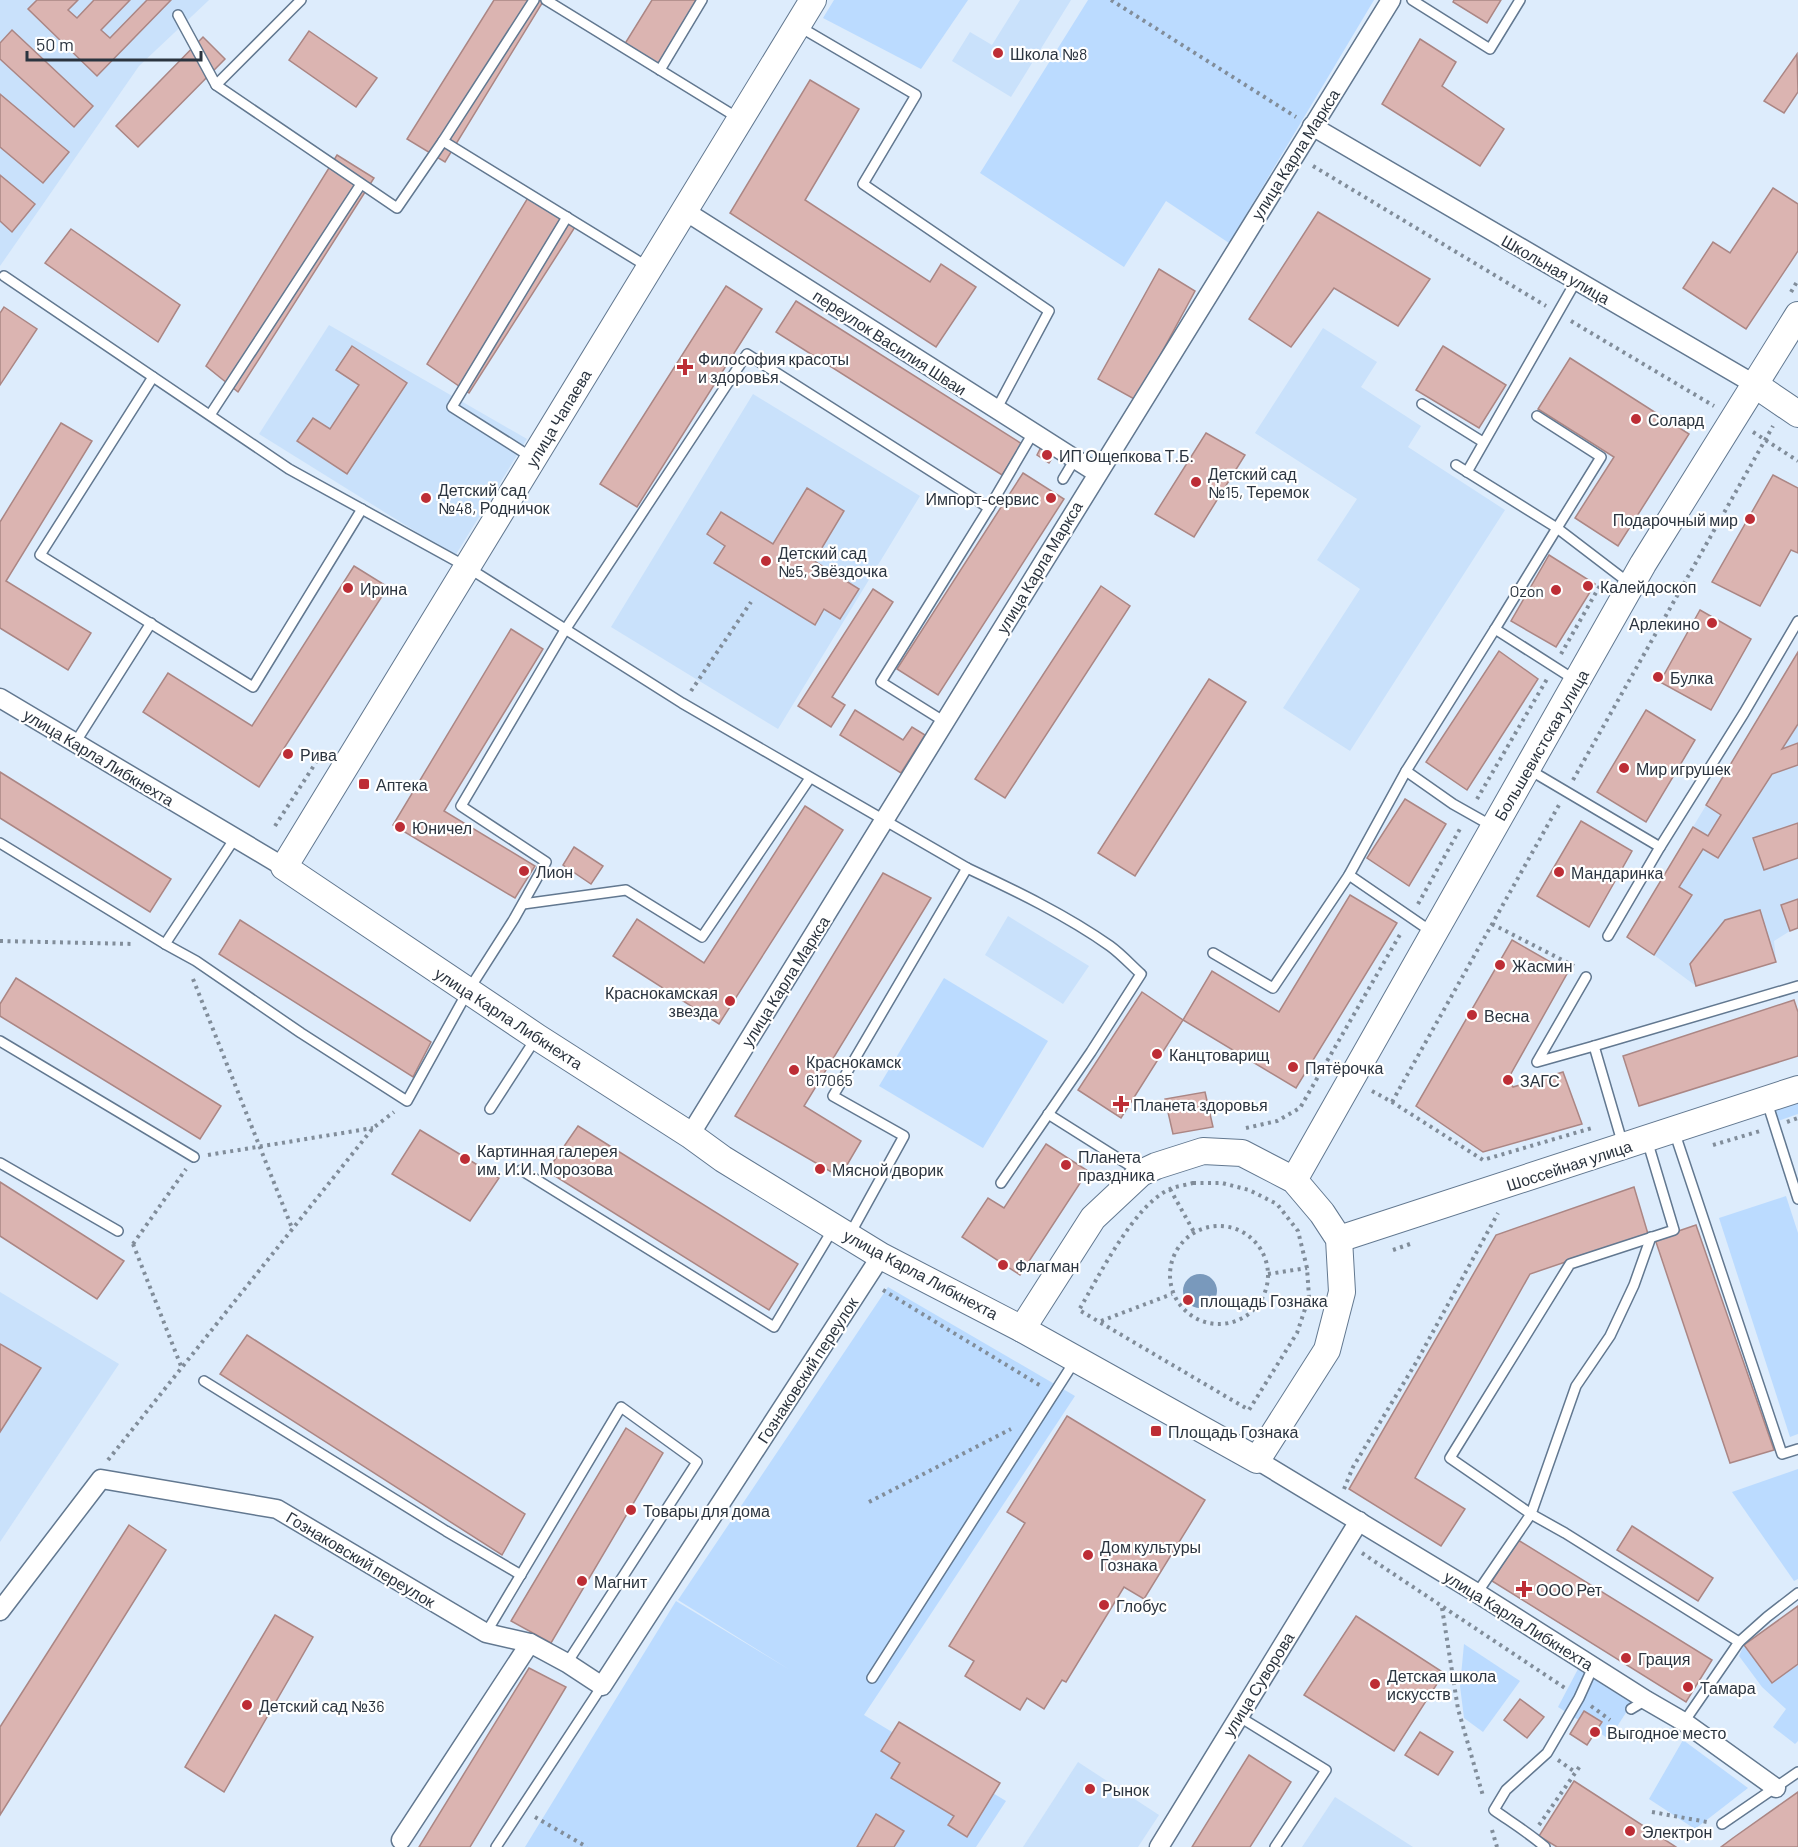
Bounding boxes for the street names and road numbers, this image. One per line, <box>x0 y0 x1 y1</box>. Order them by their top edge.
street label: улица Карла Маркса <box>1247 85 1343 223</box>
street label: Школьная улица <box>1499 230 1614 308</box>
street label: переулок Василия Шваи <box>810 285 970 399</box>
street label: улица Чапаева <box>521 366 595 470</box>
street label: улица Карла Маркса <box>992 497 1086 636</box>
street label: Большевистская улица <box>1490 666 1592 824</box>
street label: улица Карла Либкнехта <box>20 705 178 809</box>
street label: улица Карла Маркса <box>737 912 833 1050</box>
street label: улица Карла Либкнехта <box>432 963 586 1073</box>
street label: Шоссейная улица <box>1504 1136 1634 1194</box>
street label: улица Карла Либкнехта <box>841 1225 1001 1323</box>
street label: Гознаковский переулок <box>753 1293 862 1447</box>
street label: Гознаковский переулок <box>283 1507 440 1611</box>
street label: улица Карла Либкнехта <box>1441 1566 1597 1674</box>
street label: улица Суворова <box>1218 1628 1298 1739</box>

